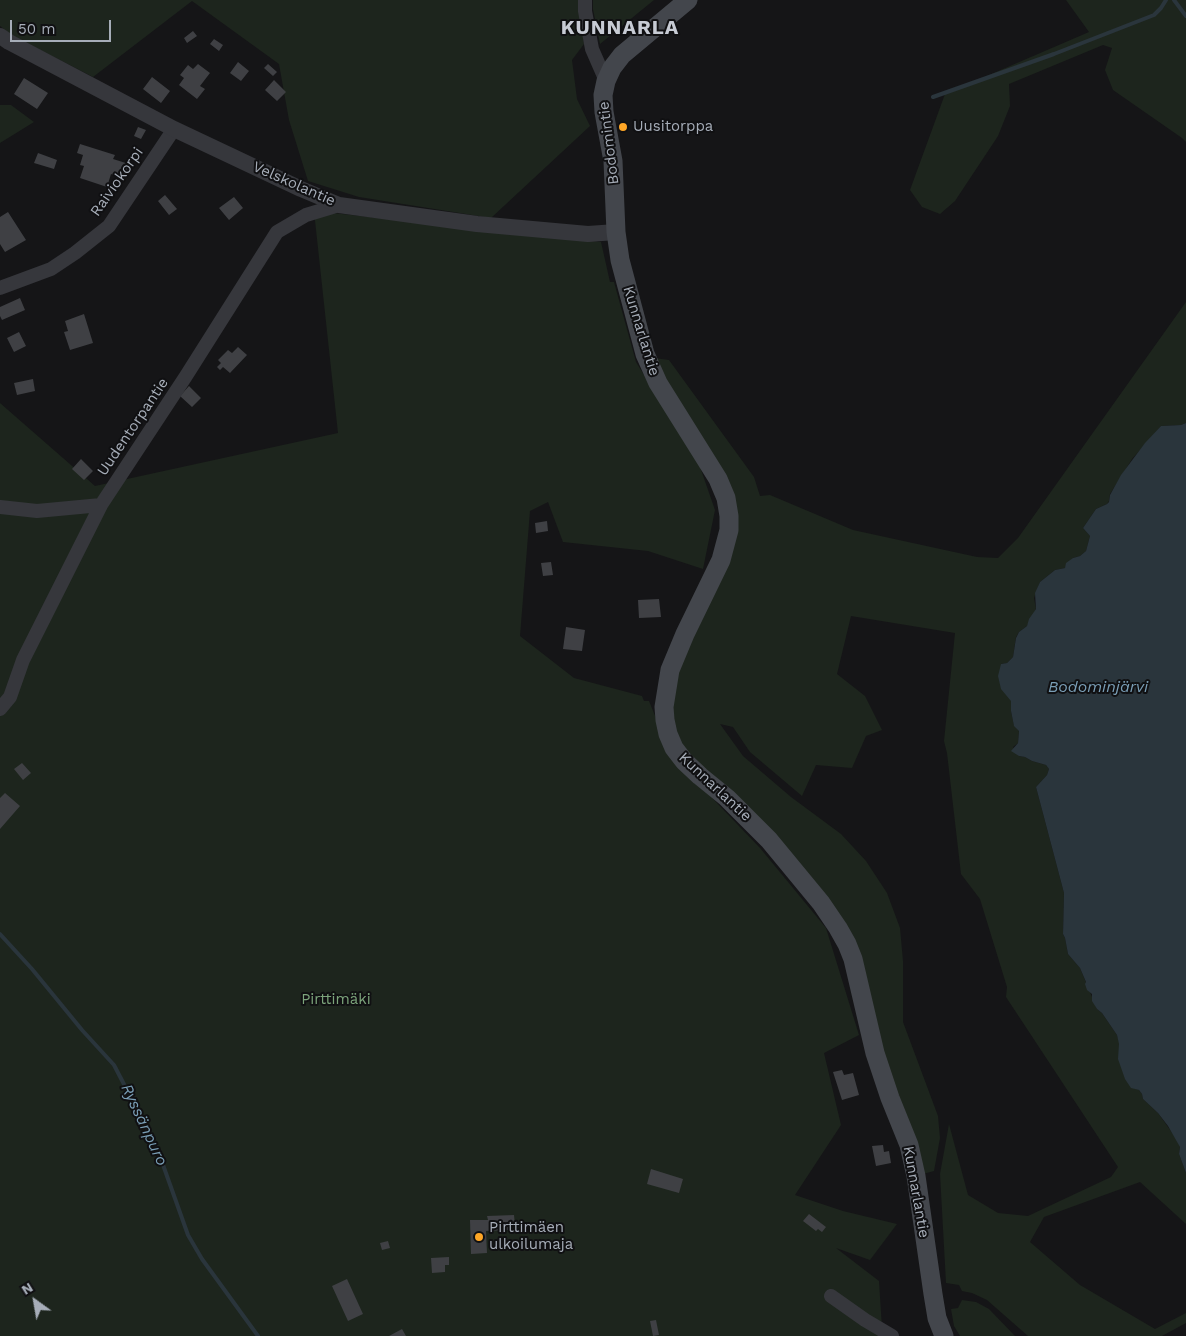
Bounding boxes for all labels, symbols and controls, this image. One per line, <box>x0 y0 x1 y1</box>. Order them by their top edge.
scale bar <box>12 10 114 42</box>
district label: KUNNARLA <box>560 16 680 40</box>
text: 50 m <box>18 20 55 38</box>
street label: Bodomintie <box>595 100 623 186</box>
place label: Uusitorppa <box>633 118 713 136</box>
marker: Uusitorppa <box>617 121 629 133</box>
street label: Raiviokorpi <box>87 144 147 220</box>
street label: Velskolantie <box>250 158 338 210</box>
street label: Kunnarlantie <box>619 284 663 378</box>
street label: Uudentorpantie <box>94 375 172 479</box>
water label: Bodominjärvi <box>1048 677 1148 697</box>
street label: Kunnarlantie <box>675 749 755 825</box>
park label: Pirttimäki <box>301 991 371 1009</box>
water label: Ryssänpuro <box>117 1081 171 1169</box>
street label: Kunnarlantie <box>899 1145 933 1239</box>
place label: Pirttimäen ulkoilumaja <box>489 1219 573 1254</box>
marker: Pirttimäen ulkoilumaja <box>473 1231 485 1243</box>
north arrow <box>10 1276 60 1326</box>
text: N <box>18 1279 36 1298</box>

